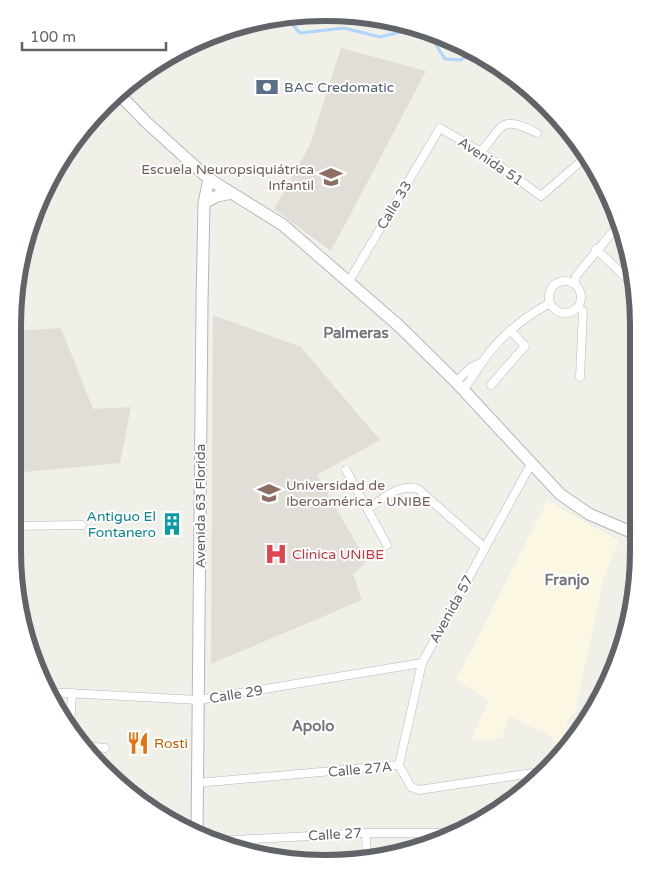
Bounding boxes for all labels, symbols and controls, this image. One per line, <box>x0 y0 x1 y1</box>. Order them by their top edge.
scale bar <box>22 20 166 52</box>
text: 100 m <box>30 28 76 46</box>
bank icon: BAC Credomatic <box>254 74 280 100</box>
place label: BAC Credomatic <box>284 79 394 96</box>
street label: Avenida 51 <box>455 133 527 189</box>
place label: Escuela Neuropsiquiátrica Infantil <box>141 161 314 194</box>
school or university icon: Escuela Neuropsiquiátrica Infantil <box>318 164 344 190</box>
street label: Calle 33 <box>373 178 416 233</box>
district label: Palmeras <box>323 324 389 342</box>
street label: Avenida 63 Florida <box>192 444 209 568</box>
place label: Universidad de Iberoamérica - UNIBE <box>286 477 431 510</box>
school or university icon: Universidad de Iberoamérica - UNIBE <box>256 480 282 506</box>
place label: Antiguo El Fontanero <box>87 508 156 541</box>
building icon: Antiguo El Fontanero <box>159 511 185 537</box>
hospital icon: Clínica UNIBE <box>263 541 289 567</box>
place label: Clínica UNIBE <box>292 546 384 563</box>
district label: Franjo <box>545 571 589 590</box>
street label: Avenida 57 <box>426 572 477 646</box>
street label: Calle 29 <box>208 682 264 707</box>
district label: Apolo <box>292 717 334 736</box>
restaurant icon: Rosti <box>125 730 151 756</box>
place label: Rosti <box>154 735 188 752</box>
street label: Calle 27A <box>327 758 393 781</box>
street label: Calle 27 <box>308 825 362 844</box>

